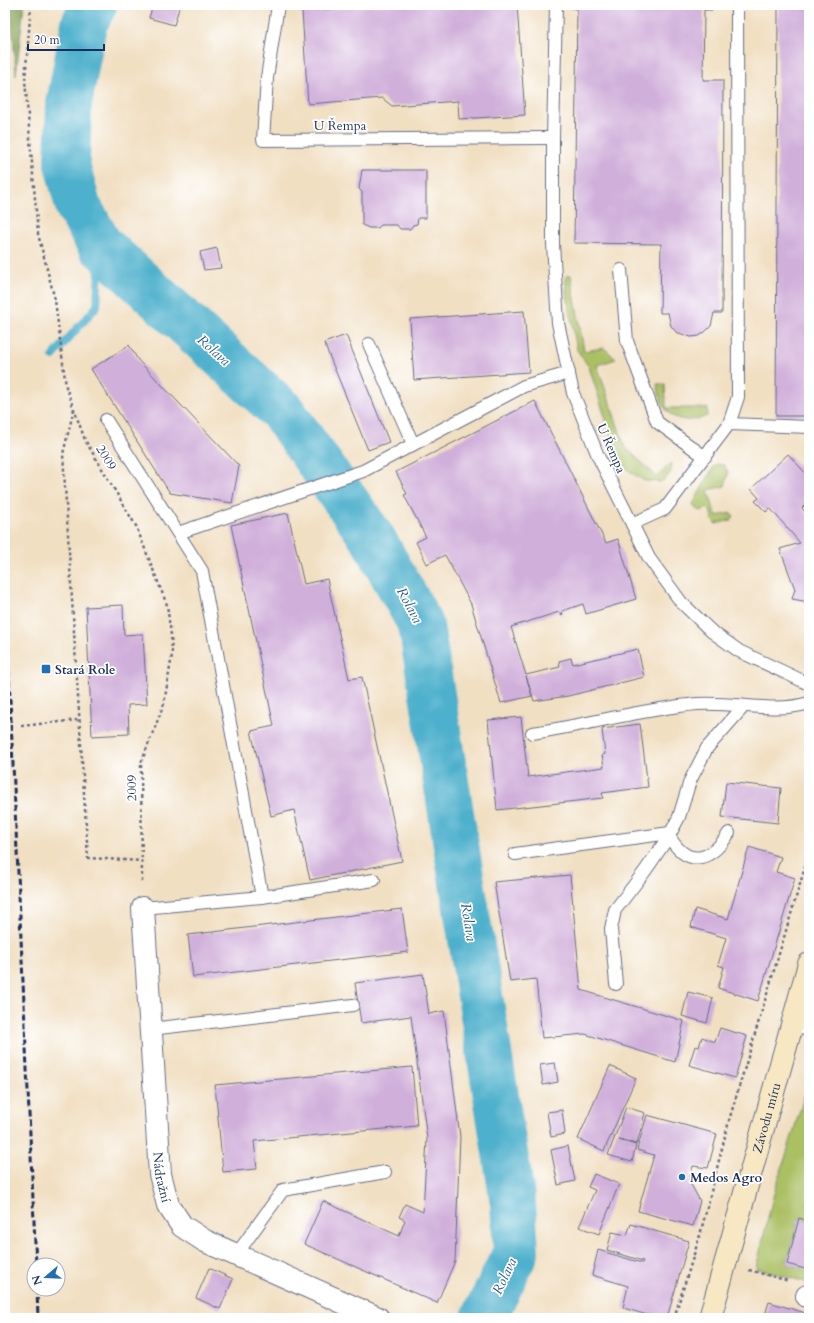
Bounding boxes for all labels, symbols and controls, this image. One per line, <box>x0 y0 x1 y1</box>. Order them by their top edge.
scale bar <box>28 26 104 52</box>
text: 20 m <box>34 32 61 48</box>
street label: U Řempa <box>314 117 367 135</box>
water label: Rolava <box>193 331 234 370</box>
street label: U Řempa <box>592 421 630 476</box>
street label: 2009 <box>92 441 121 474</box>
water label: Rolava <box>392 584 427 627</box>
place label: Stará Role <box>55 661 116 679</box>
marker: Stará Role <box>40 663 52 675</box>
street label: 2009 <box>123 774 141 801</box>
water label: Rolava <box>456 902 481 942</box>
street label: Závodu míru <box>749 1081 785 1155</box>
street label: Nádražní <box>149 1152 175 1205</box>
place label: Medos Agro <box>690 1169 762 1187</box>
marker: Medos Agro <box>677 1172 687 1182</box>
water label: Rolava <box>488 1255 521 1298</box>
north arrow <box>26 1257 66 1297</box>
text: N <box>28 1273 46 1287</box>

